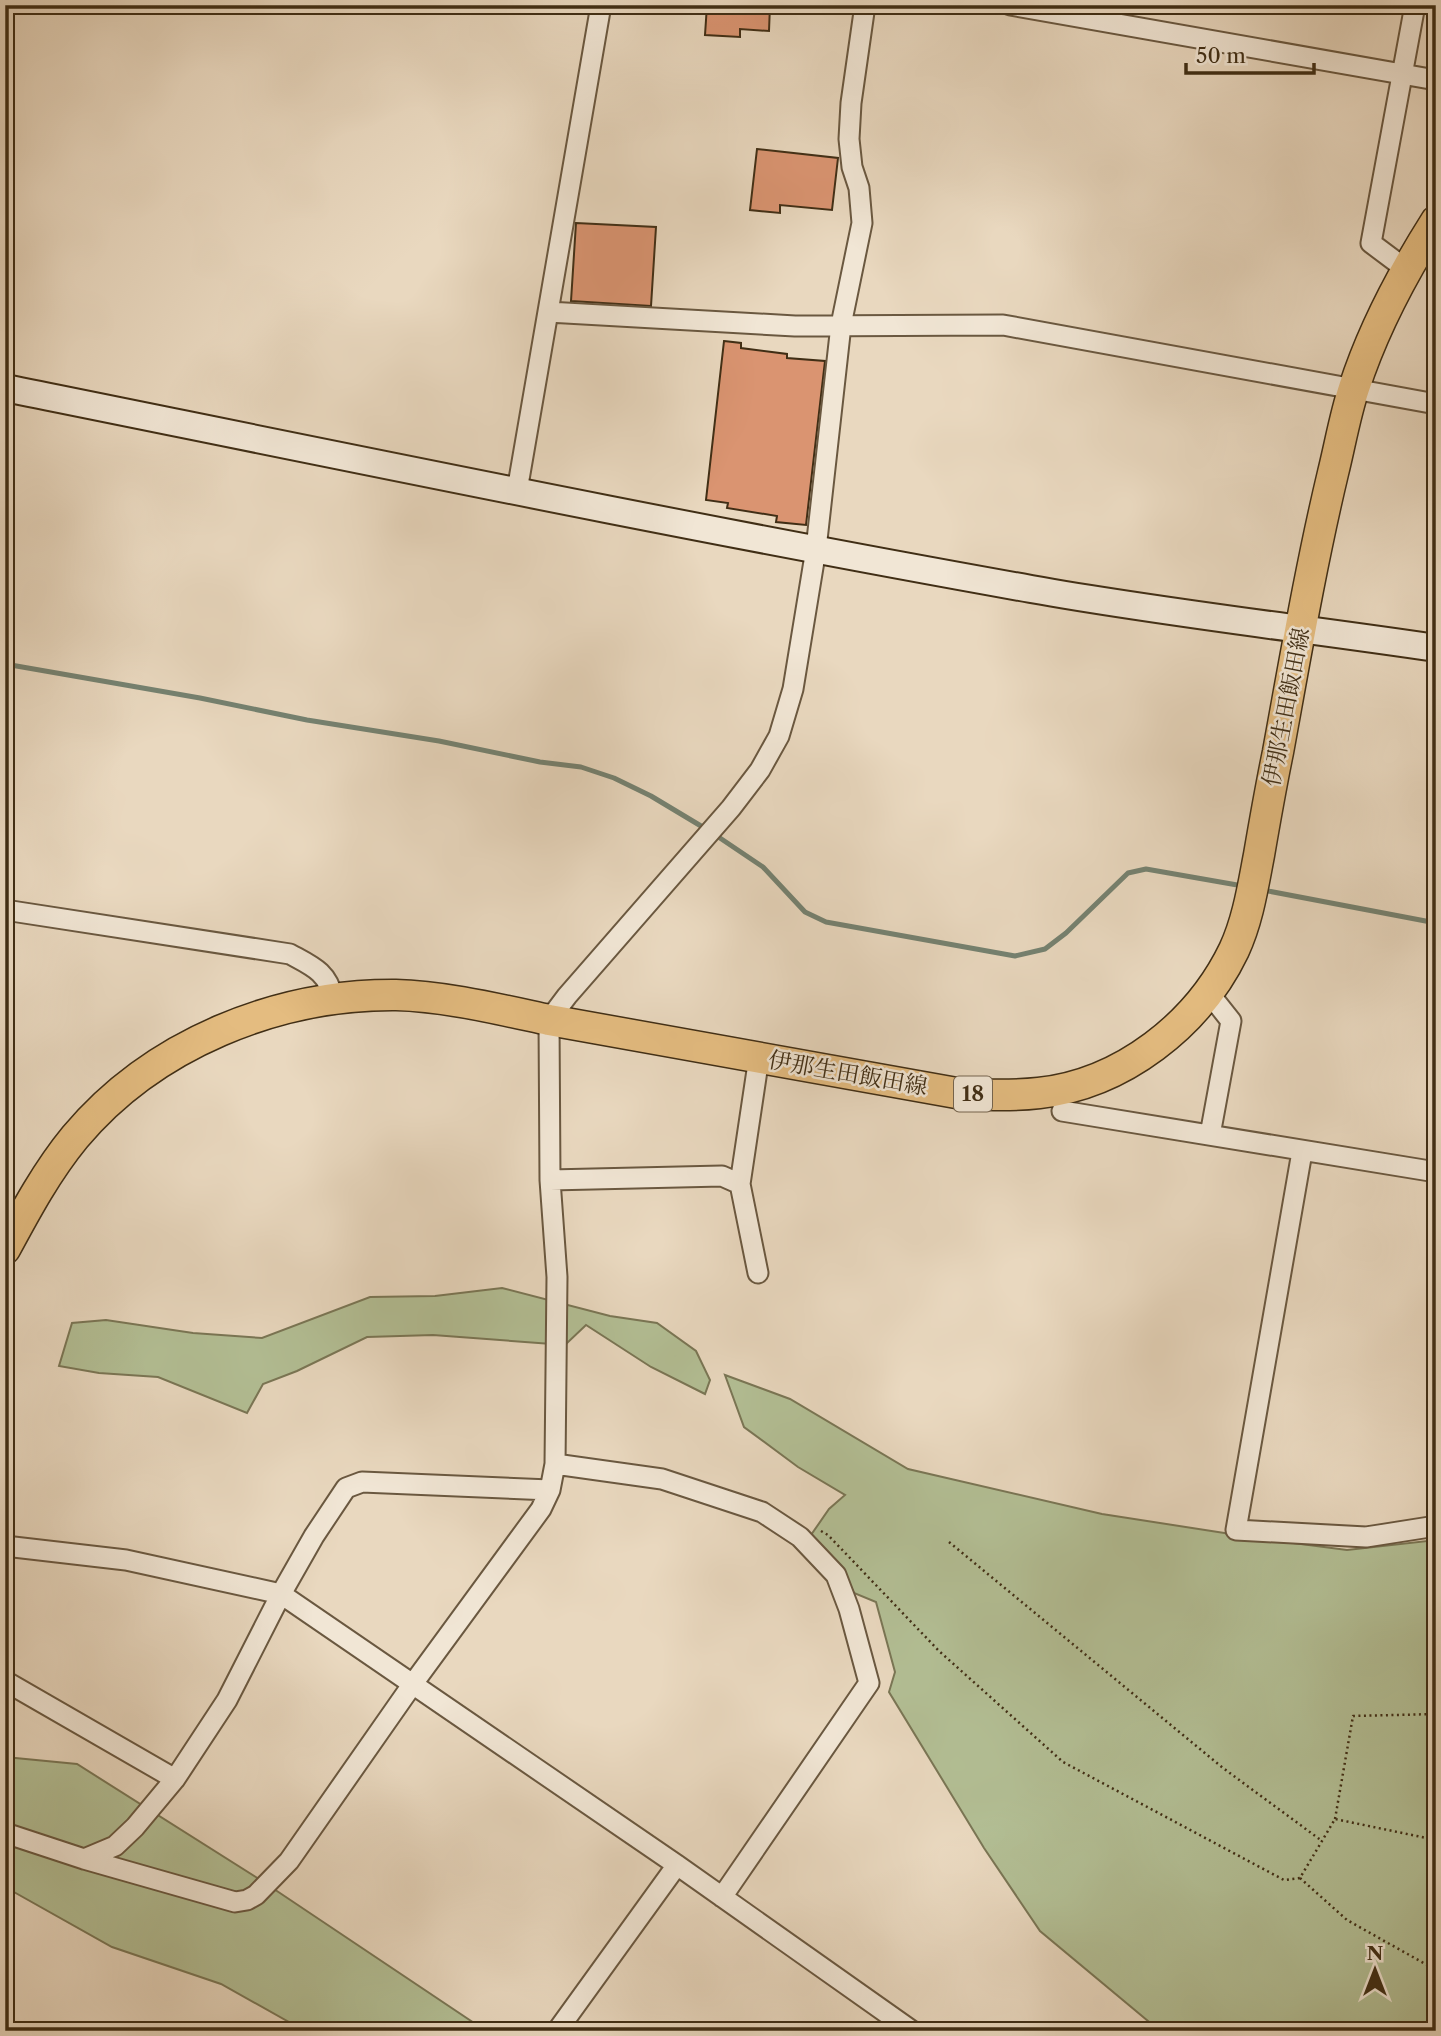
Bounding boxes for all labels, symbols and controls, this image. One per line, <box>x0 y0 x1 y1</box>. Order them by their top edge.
scale bar <box>1186 32 1313 76</box>
text: 50 m <box>1196 43 1246 68</box>
street label: 伊那生田飯田線 <box>1257 625 1315 789</box>
street label: 伊那生田飯田線 <box>766 1045 930 1101</box>
road number: 18 <box>954 1076 992 1112</box>
north arrow <box>1340 1934 1410 2004</box>
text: N <box>1367 1942 1383 1965</box>

